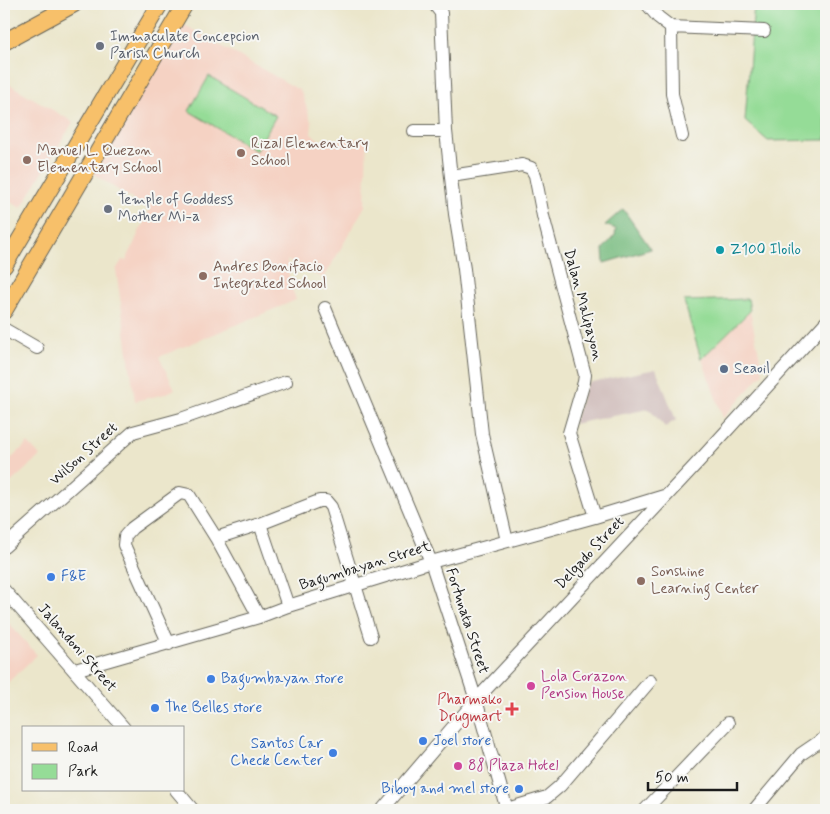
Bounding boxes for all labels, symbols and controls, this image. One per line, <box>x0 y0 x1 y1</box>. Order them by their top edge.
place label: Immaculate Concepcion Parish Church <box>110 27 260 64</box>
marker: Immaculate Concepcion Parish Church <box>94 40 106 52</box>
place label: Rizal Elementary School <box>251 134 368 171</box>
place label: Manuel L. Quezon Elementary School <box>37 141 162 178</box>
marker: Rizal Elementary School <box>235 147 247 159</box>
marker: Manuel L. Quezon Elementary School <box>21 154 33 166</box>
place label: Temple of Goddess Mother Mi-a <box>118 190 233 227</box>
marker: Temple of Goddess Mother Mi-a <box>102 203 114 215</box>
place label: Z100 Iloilo <box>730 240 801 260</box>
marker: Z100 Iloilo <box>714 244 726 256</box>
street label: Dalan Malipayon <box>558 247 608 363</box>
place label: Andres Bonifacio Integrated School <box>213 257 327 295</box>
marker: Andres Bonifacio Integrated School <box>197 270 209 282</box>
place label: Seaoil <box>734 359 770 379</box>
marker: Seaoil <box>718 363 730 375</box>
street label: Wilson Street <box>46 418 123 490</box>
street label: Delgado Street <box>551 512 630 594</box>
street label: Bagumbayan Street <box>297 536 434 596</box>
place label: Sonshine Learning Center <box>651 562 759 600</box>
street label: Fortunata Street <box>440 565 494 677</box>
place label: F&E <box>61 567 87 587</box>
marker: F&E <box>45 571 57 583</box>
marker: Sonshine Learning Center <box>635 575 647 587</box>
street label: Jalandoni Street <box>33 599 121 697</box>
place label: Lola Corazon Pension House <box>541 667 627 704</box>
place label: Bagumbayan store <box>221 669 344 690</box>
marker: Bagumbayan store <box>205 673 217 685</box>
marker: Lola Corazon Pension House <box>525 680 537 692</box>
place label: Pharmako Drugmart <box>437 690 502 728</box>
place label: The Belles store <box>165 698 263 718</box>
marker: The Belles store <box>149 702 161 714</box>
marker: Pharmako Drugmart <box>506 703 518 715</box>
legend <box>22 726 185 792</box>
place label: Joel store <box>433 731 491 751</box>
place label: Santos Car Check Center <box>230 734 324 771</box>
marker: Joel store <box>417 735 429 747</box>
text: Road <box>68 738 98 758</box>
marker: Santos Car Check Center <box>327 747 339 759</box>
place label: 88 Plaza Hotel <box>468 756 559 776</box>
scale bar <box>648 759 736 791</box>
marker: 88 Plaza Hotel <box>452 760 464 772</box>
text: Park <box>68 762 98 782</box>
text: 50 m <box>655 768 689 788</box>
place label: Biboy and mel store <box>381 779 509 799</box>
marker: Biboy and mel store <box>513 783 525 795</box>

